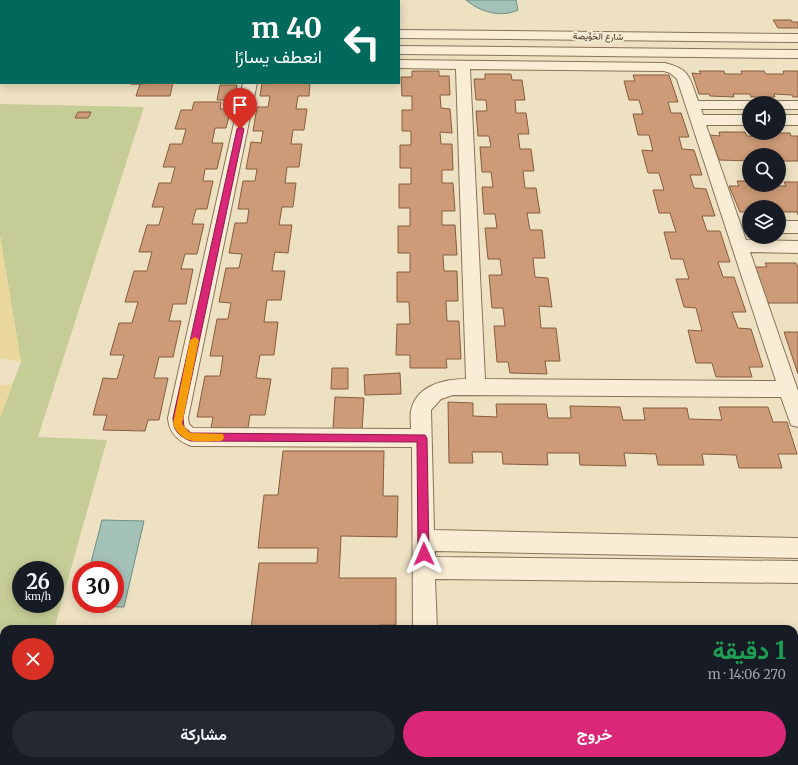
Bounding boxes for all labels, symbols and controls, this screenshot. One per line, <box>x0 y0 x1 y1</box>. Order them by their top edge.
text: 40 m <box>251 10 322 46</box>
icon: left <box>336 16 388 68</box>
street label: شارع الحَوِّيصة <box>573 30 623 43</box>
text: انعطف يسارًا <box>235 45 322 68</box>
pin <box>223 88 257 129</box>
icon: arrive <box>229 94 251 116</box>
map controls <box>742 96 786 244</box>
button: sound <box>742 96 786 140</box>
button: search <box>742 148 786 192</box>
button: layers <box>742 200 786 244</box>
position arrow <box>403 533 445 575</box>
speed limit sign: 30 <box>72 561 124 613</box>
text: 26 <box>26 569 50 594</box>
text: km/h <box>25 590 51 603</box>
text: 1 دقيقة <box>713 635 786 666</box>
button: close <box>12 638 54 680</box>
text: 270 m · 14:06 <box>708 666 786 683</box>
button: مشاركة <box>12 711 395 757</box>
button: خروج <box>403 711 786 757</box>

